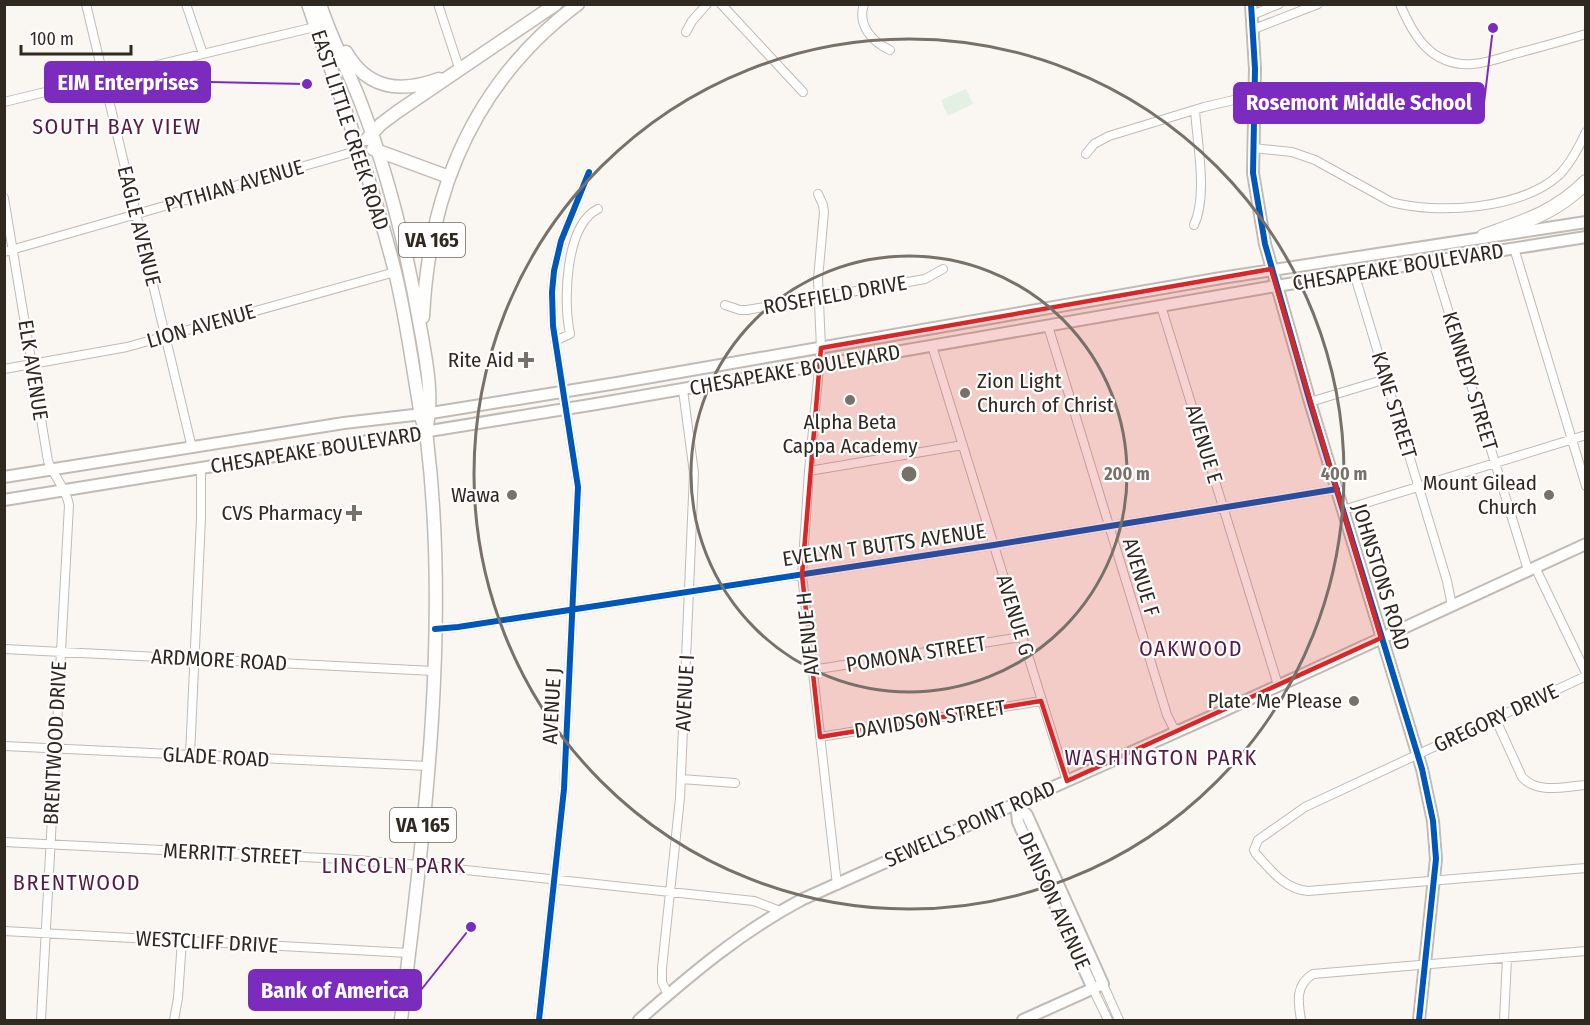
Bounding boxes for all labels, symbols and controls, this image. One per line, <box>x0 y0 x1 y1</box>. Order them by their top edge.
scale bar <box>21 18 130 56</box>
street label: EAST LITTLE CREEK ROAD <box>305 27 395 233</box>
text: 100 m <box>30 28 74 50</box>
callout: EIM Enterprises <box>45 62 210 102</box>
text: EIM Enterprises <box>57 69 199 96</box>
callout: Rosemont Middle School <box>1234 83 1484 123</box>
text: Rosemont Middle School <box>1246 89 1473 116</box>
district label: SOUTH BAY VIEW <box>32 113 202 140</box>
street label: PYTHIAN AVENUE <box>161 154 307 218</box>
street label: EAGLE AVENUE <box>112 163 167 289</box>
road number: VA 165 <box>399 223 465 257</box>
street label: CHESAPEAKE BOULEVARD <box>1291 237 1505 297</box>
street label: ROSEFIELD DRIVE <box>761 270 909 320</box>
street label: LION AVENUE <box>144 298 259 354</box>
street label: KENNEDY STREET <box>1437 308 1504 454</box>
street label: ELK AVENUE <box>12 318 54 422</box>
street label: CHESAPEAKE BOULEVARD <box>688 339 902 401</box>
place label: Rite Aid <box>448 347 514 373</box>
street label: KANE STREET <box>1365 348 1423 462</box>
marker: Rite Aid <box>519 353 533 367</box>
place label: Zion Light Church of Christ <box>977 368 1114 418</box>
marker: Zion Light Church of Christ <box>958 386 972 400</box>
marker: Alpha Beta Cappa Academy <box>843 393 857 407</box>
street label: AVENUE E <box>1180 401 1228 487</box>
place label: Alpha Beta Cappa Academy <box>782 409 918 459</box>
street label: CHESAPEAKE BOULEVARD <box>209 420 423 480</box>
text: 200 m <box>1103 463 1150 485</box>
text: 400 m <box>1321 463 1367 485</box>
centre of rings <box>899 464 919 484</box>
place label: Mount Gilead Church <box>1423 470 1537 520</box>
place label: Wawa <box>451 482 500 508</box>
marker: Wawa <box>505 488 519 502</box>
marker: Mount Gilead Church <box>1542 488 1556 502</box>
place label: CVS Pharmacy <box>222 500 343 526</box>
street label: JOHNSTONS ROAD <box>1346 500 1416 654</box>
marker: CVS Pharmacy <box>347 506 361 520</box>
street label: EVELYN T BUTTS AVENUE <box>781 518 987 572</box>
street label: AVENUE F <box>1117 535 1165 619</box>
street label: AVENUE G <box>990 571 1040 659</box>
street label: AVENUE H <box>791 591 825 677</box>
street label: POMONA STREET <box>844 630 988 678</box>
district label: OAKWOOD <box>1139 635 1243 662</box>
street label: ARDMORE ROAD <box>150 643 288 677</box>
street label: AVENUE I <box>670 654 700 732</box>
street label: BRENTWOOD DRIVE <box>38 660 72 826</box>
street label: AVENUE J <box>537 667 567 745</box>
street label: GREGORY DRIVE <box>1430 678 1562 758</box>
place label: Plate Me Please <box>1208 688 1342 714</box>
street label: DAVIDSON STREET <box>852 694 1008 744</box>
marker: Plate Me Please <box>1347 694 1361 708</box>
street label: GLADE ROAD <box>162 741 270 773</box>
district label: WASHINGTON PARK <box>1064 744 1258 771</box>
street label: SEWELLS POINT ROAD <box>881 775 1059 873</box>
road number: VA 165 <box>390 808 456 842</box>
street label: DENISON AVENUE <box>1012 828 1096 974</box>
street label: MERRITT STREET <box>162 837 302 871</box>
district label: LINCOLN PARK <box>321 852 467 879</box>
district label: BRENTWOOD <box>13 869 141 896</box>
street label: WESTCLIFF DRIVE <box>135 925 279 959</box>
callout: Bank of America <box>249 970 421 1010</box>
text: Bank of America <box>261 977 409 1004</box>

